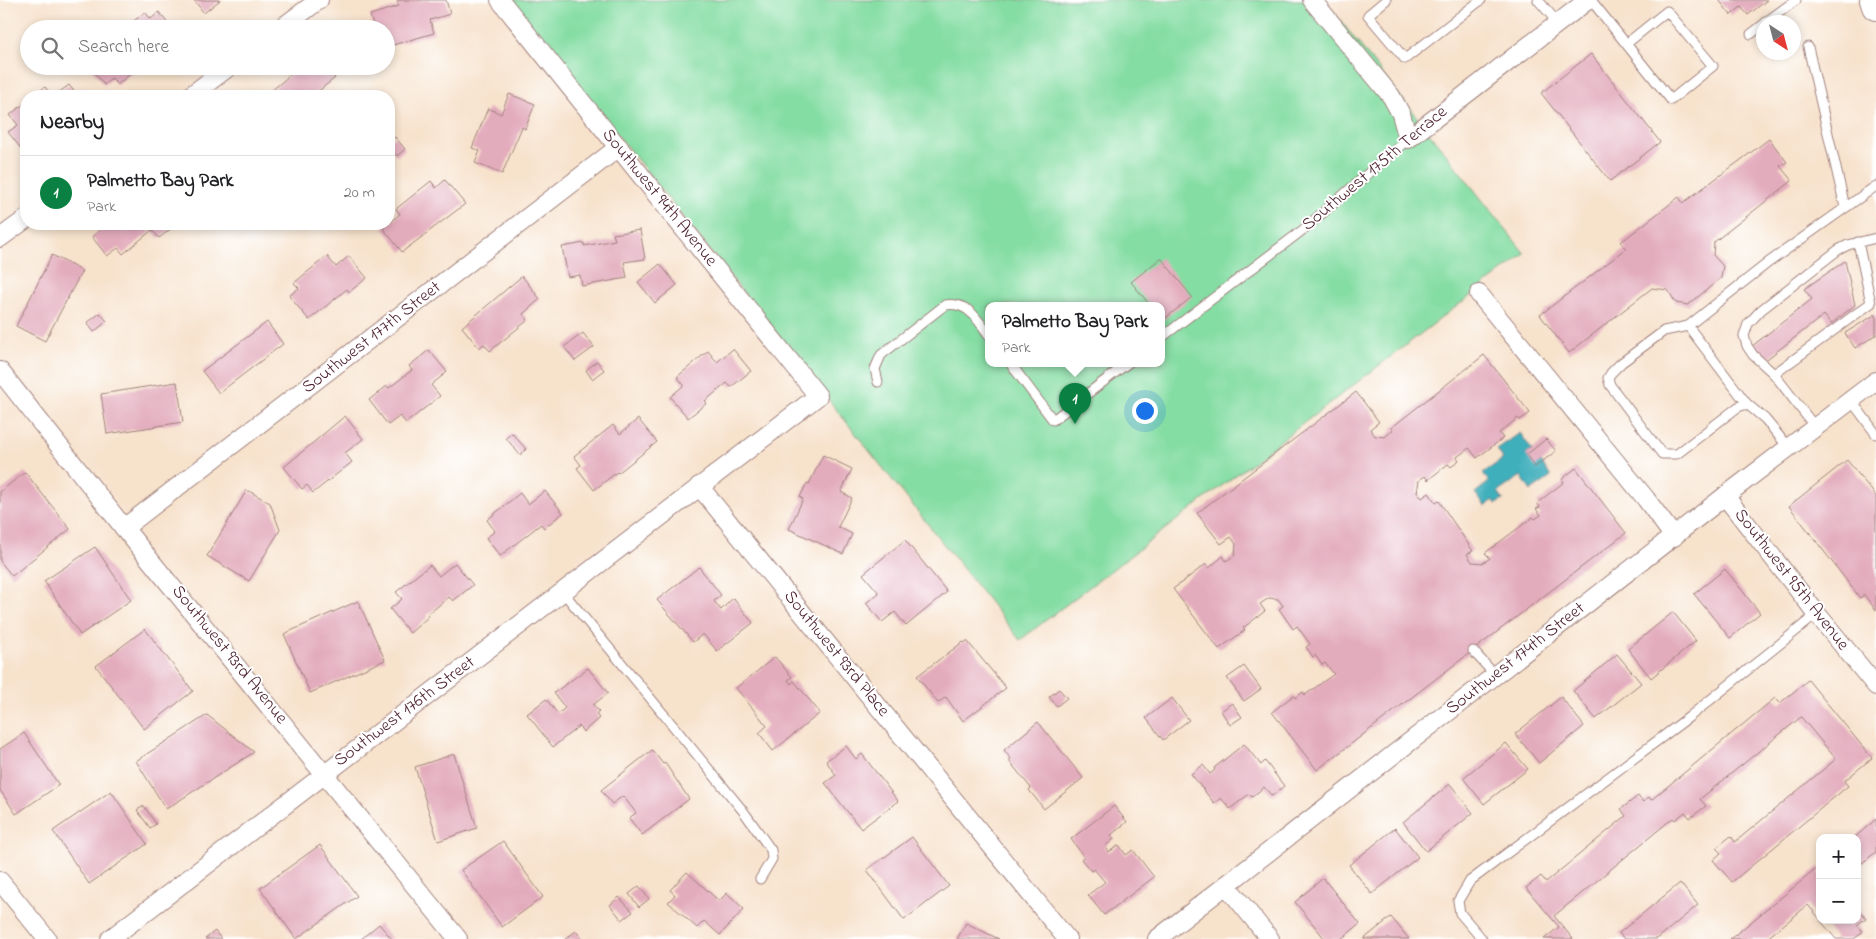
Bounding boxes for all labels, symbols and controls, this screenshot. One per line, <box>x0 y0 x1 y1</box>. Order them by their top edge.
north arrow <box>1756 15 1801 60</box>
search box <box>20 20 395 75</box>
icon: search <box>38 34 66 62</box>
text: Search here <box>78 34 169 61</box>
street label: Southwest 175th Terrace <box>1296 100 1454 238</box>
text: Nearby <box>40 108 104 138</box>
street label: Southwest 94th Avenue <box>595 123 724 273</box>
text: Palmetto Bay Park <box>87 168 234 195</box>
text: 1 <box>53 181 59 205</box>
text: 20 m <box>344 181 375 205</box>
text: Park <box>87 195 116 219</box>
street label: Southwest 177th Street <box>297 275 447 401</box>
popup <box>985 302 1165 367</box>
text: Palmetto Bay Park <box>1002 309 1148 336</box>
text: Park <box>1002 336 1031 360</box>
pin: 1 <box>1059 383 1091 424</box>
your location <box>1132 398 1158 424</box>
street label: Southwest 95th Avenue <box>1727 503 1855 657</box>
street label: Southwest 93rd Avenue <box>165 580 294 731</box>
street label: Southwest 93rd Place <box>777 585 896 724</box>
street label: Southwest 174th Street <box>1441 596 1591 722</box>
street label: Southwest 176th Street <box>329 650 481 774</box>
map controls <box>1816 834 1861 924</box>
button: + <box>1816 834 1861 879</box>
button: − <box>1816 879 1861 924</box>

